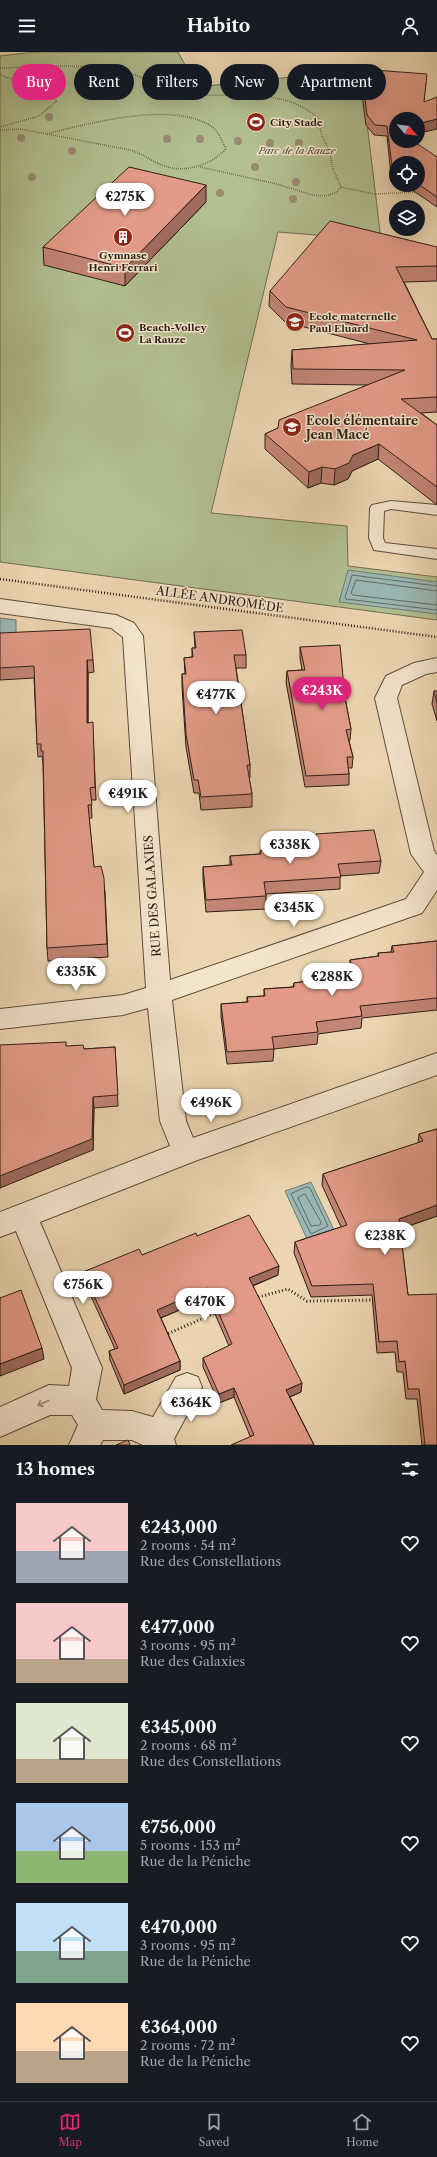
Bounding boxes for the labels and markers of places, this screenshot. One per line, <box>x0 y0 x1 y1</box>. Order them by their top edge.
sports icon: City Stade <box>245 111 267 133</box>
place label: City Stade <box>270 116 323 129</box>
pin: €275K <box>97 183 153 217</box>
building icon: Gymnase Henri Ferrari <box>112 226 134 248</box>
place label: Gymnase Henri Ferrari <box>89 249 158 274</box>
place label: Ecole maternelle Paul Eluard <box>309 310 397 335</box>
school or university icon: Ecole maternelle Paul Eluard <box>284 311 306 333</box>
place label: Beach-Volley La Rauze <box>139 321 207 346</box>
sports icon: Beach-Volley La Rauze <box>114 322 136 344</box>
place label: Ecole élémentaire Jean Macé <box>304 413 418 442</box>
school or university icon: Ecole élémentaire Jean Macé <box>281 416 303 438</box>
pin: €243K <box>294 677 350 711</box>
pin: €477K <box>188 681 244 715</box>
pin: €491K <box>100 780 156 814</box>
pin: €338K <box>262 831 318 865</box>
pin: €345K <box>266 894 322 928</box>
pin: €335K <box>48 958 104 992</box>
pin: €288K <box>304 963 360 997</box>
pin: €496K <box>183 1089 239 1123</box>
pin: €238K <box>357 1222 413 1256</box>
pin: €756K <box>55 1271 111 1305</box>
pin: €470K <box>177 1288 233 1322</box>
pin: €364K <box>163 1389 219 1423</box>

